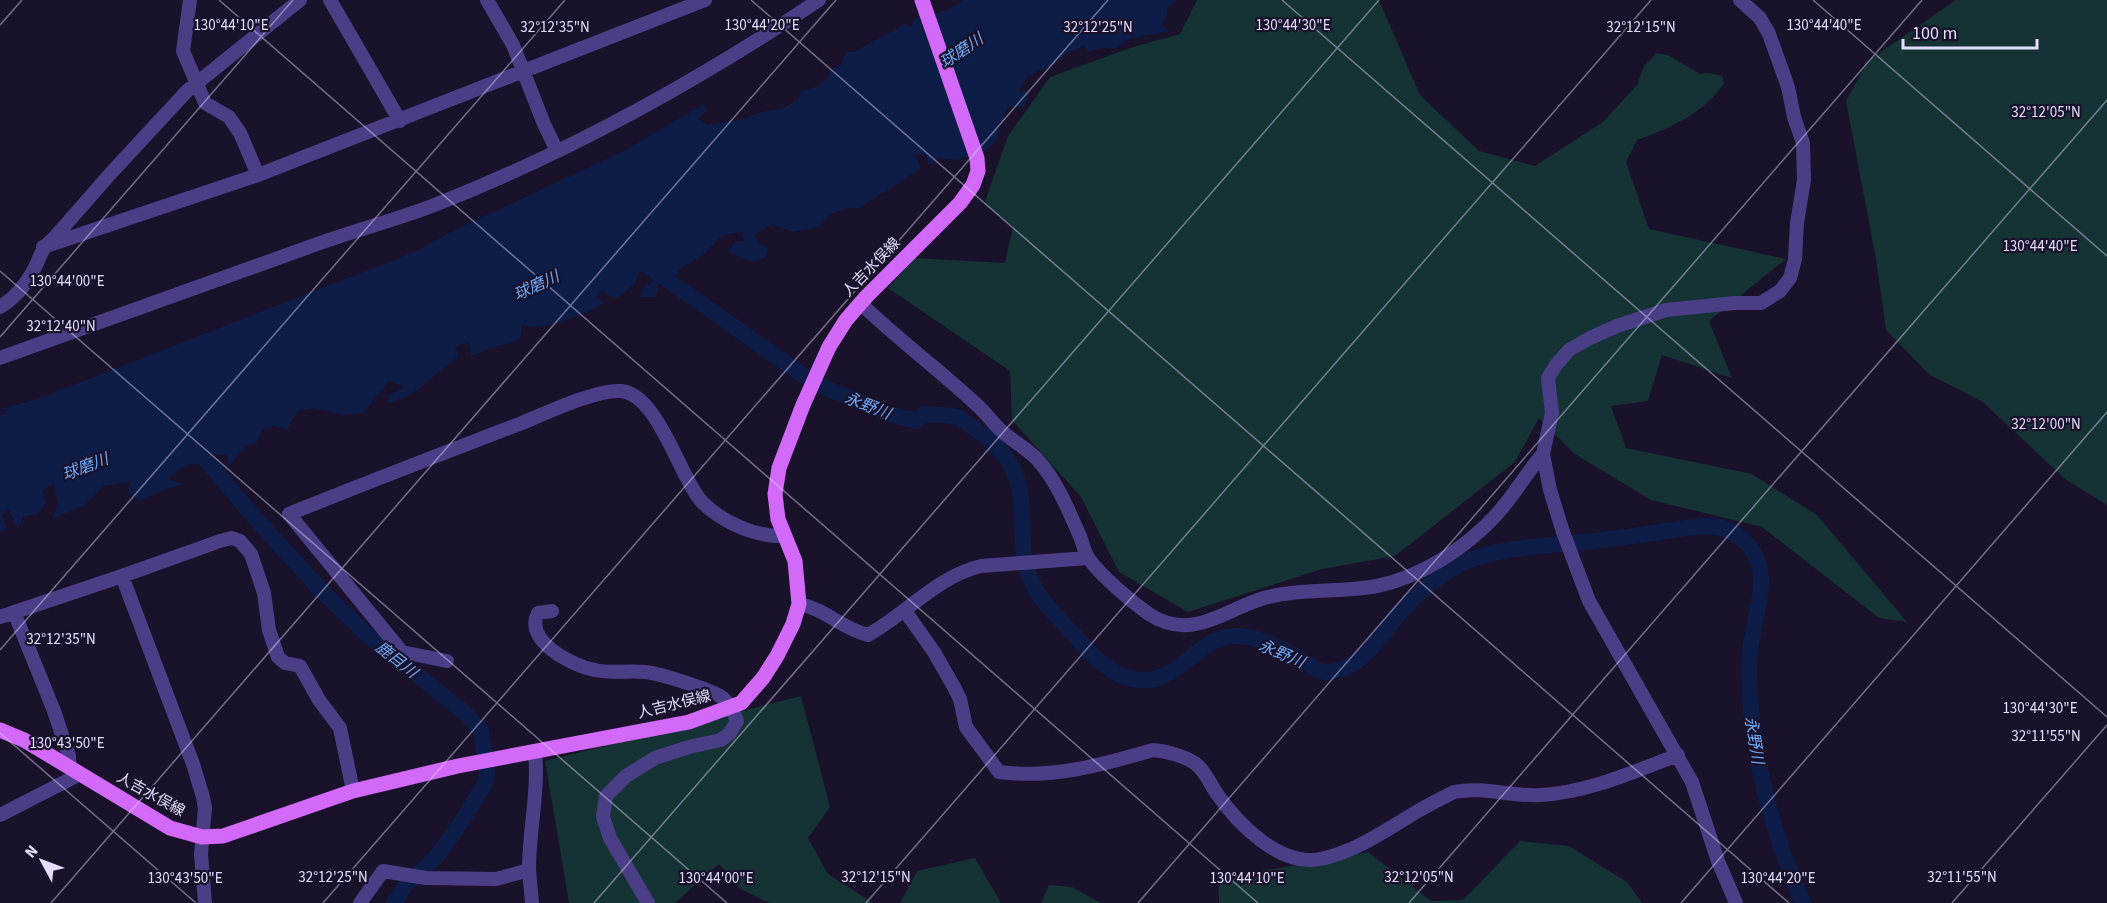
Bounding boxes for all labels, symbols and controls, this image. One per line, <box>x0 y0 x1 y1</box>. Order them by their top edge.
scale bar <box>1903 12 2036 50</box>
text: 130°44'10"E <box>193 15 269 36</box>
text: 130°44'20"E <box>724 15 800 36</box>
text: 130°44'30"E <box>1255 15 1331 36</box>
text: 130°44'40"E <box>1786 15 1862 36</box>
text: 32°12'35"N <box>520 17 590 38</box>
text: 32°12'25"N <box>1063 17 1133 38</box>
text: 32°12'15"N <box>1606 17 1676 38</box>
text: 100 m <box>1912 21 1957 46</box>
water label: 球磨川 <box>936 27 989 73</box>
text: 32°12'05"N <box>2011 102 2081 123</box>
street label: 人吉水俣線 <box>838 233 905 302</box>
text: 130°44'40"E <box>2002 236 2078 257</box>
water label: 球磨川 <box>510 265 565 306</box>
text: 130°44'00"E <box>29 271 105 292</box>
text: 32°12'40"N <box>26 316 96 337</box>
water label: 永野川 <box>841 387 896 426</box>
text: 32°12'00"N <box>2011 414 2081 435</box>
water label: 球磨川 <box>59 447 114 486</box>
text: 32°12'35"N <box>26 629 96 650</box>
water label: 永野川 <box>1255 634 1310 674</box>
water label: 鹿目川 <box>371 636 424 684</box>
street label: 人吉水俣線 <box>635 685 713 724</box>
text: 130°44'30"E <box>2002 698 2078 719</box>
water label: 永野川 <box>1739 715 1769 768</box>
text: 32°11'55"N <box>2011 726 2081 747</box>
text: 130°43'50"E <box>29 733 105 754</box>
street label: 人吉水俣線 <box>113 767 189 822</box>
north arrow <box>12 831 72 891</box>
text: N <box>20 841 43 863</box>
text: 32°12'25"N <box>298 867 368 888</box>
text: 32°12'15"N <box>841 867 911 888</box>
text: 32°12'05"N <box>1384 867 1454 888</box>
text: 32°11'55"N <box>1927 867 1997 888</box>
text: 130°43'50"E <box>147 868 223 889</box>
text: 130°44'00"E <box>678 868 754 889</box>
text: 130°44'10"E <box>1209 868 1285 889</box>
text: 130°44'20"E <box>1740 868 1816 889</box>

